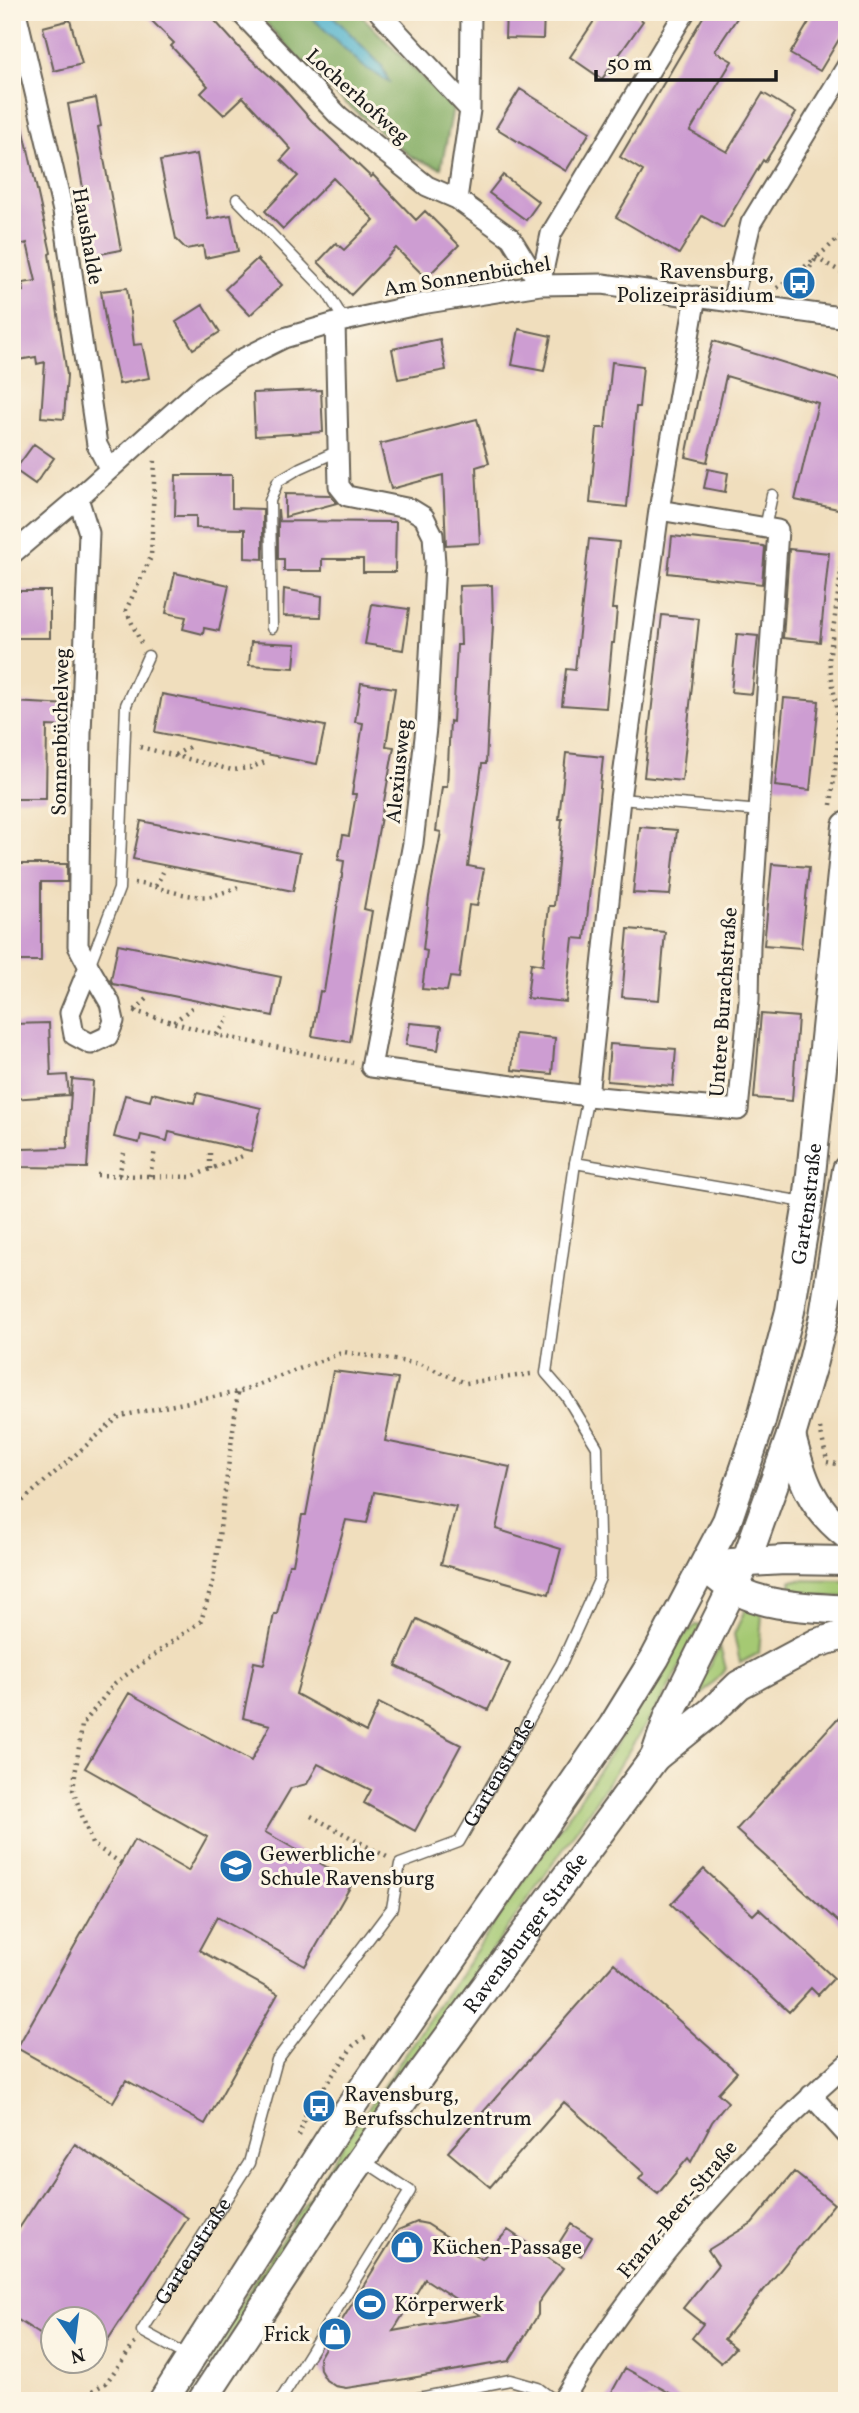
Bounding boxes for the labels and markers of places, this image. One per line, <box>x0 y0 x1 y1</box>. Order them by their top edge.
place label: Ravensburg, Polizeipräsidium <box>617 258 774 311</box>
bus stop icon: Ravensburg, Polizeipräsidium <box>780 264 818 302</box>
place label: Gewerbliche Schule Ravensburg <box>260 1841 435 1894</box>
school or university icon: Gewerbliche Schule Ravensburg <box>217 1847 255 1885</box>
place label: Ravensburg, Berufsschulzentrum <box>344 2081 532 2134</box>
bus stop icon: Ravensburg, Berufsschulzentrum <box>300 2087 338 2125</box>
shop icon: Küchen-Passage <box>388 2228 426 2266</box>
place label: Küchen-Passage <box>432 2234 582 2263</box>
sports icon: Körperwerk <box>351 2285 389 2323</box>
place label: Körperwerk <box>394 2291 505 2320</box>
shop icon: Frick <box>316 2315 354 2353</box>
place label: Frick <box>263 2321 311 2350</box>

